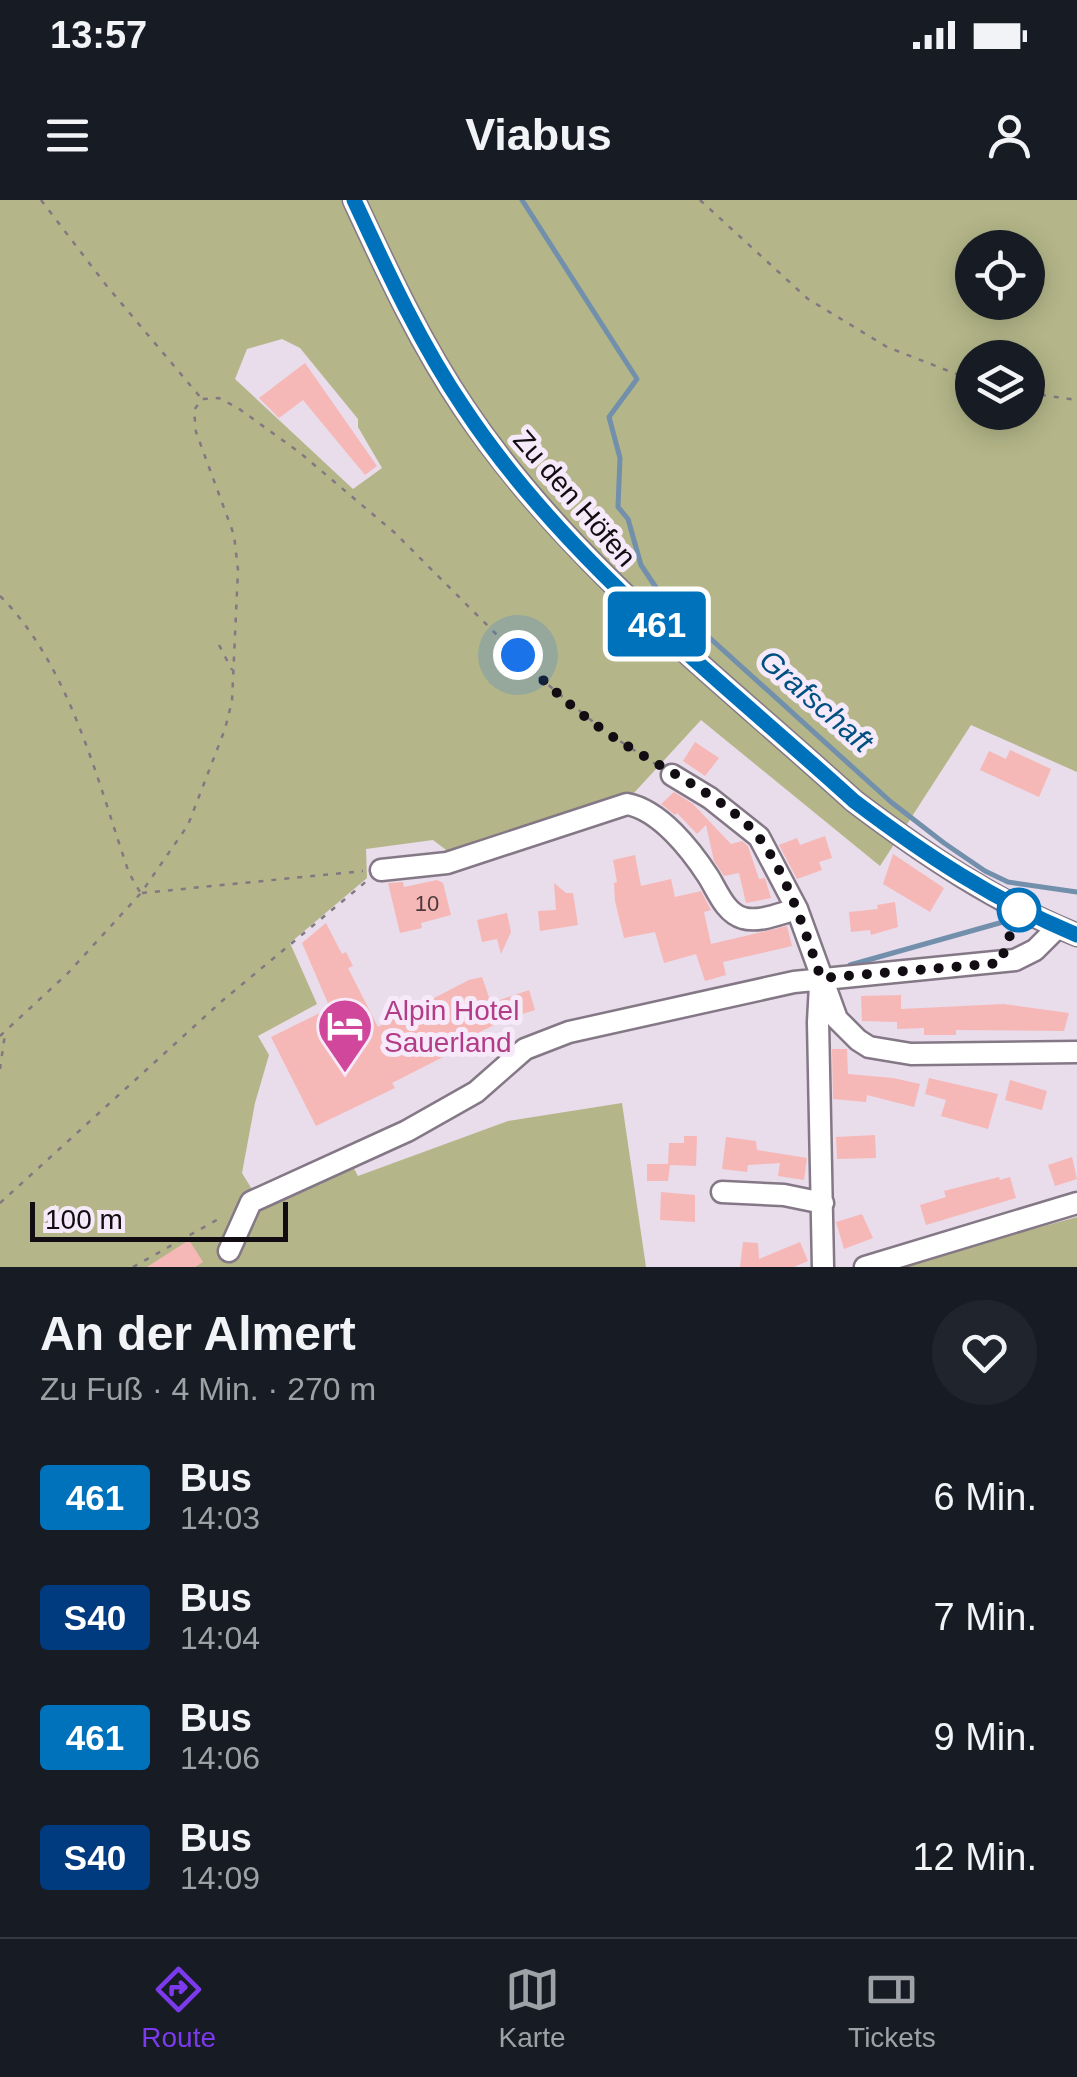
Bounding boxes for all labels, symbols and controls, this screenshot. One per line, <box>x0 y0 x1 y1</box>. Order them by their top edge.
text: 13:57 <box>50 14 147 56</box>
icon: menu <box>40 108 95 163</box>
icon: person <box>982 108 1037 163</box>
text: Viabus <box>465 109 612 160</box>
map controls <box>955 230 1045 430</box>
button: locate <box>955 230 1045 320</box>
button: layers <box>955 340 1045 430</box>
street label: Zu den Höfen <box>507 424 642 573</box>
line badge: 461 <box>600 592 714 656</box>
text: 461 <box>628 605 686 644</box>
your location <box>493 630 543 680</box>
water label: Grafschaft <box>753 643 881 760</box>
unlabelled marker <box>998 889 1040 931</box>
house number: 10 <box>415 891 439 916</box>
place label: Alpin Hotel Sauerland <box>384 995 519 1058</box>
hotel icon: Alpin Hotel Sauerland <box>315 996 375 1075</box>
scale bar <box>30 1197 288 1242</box>
text: 100 m <box>45 1204 123 1235</box>
button: heart <box>932 1300 1037 1405</box>
text: An der Almert <box>40 1307 356 1360</box>
text: Zu Fuß · 4 Min. · 270 m <box>40 1371 376 1407</box>
text: Bus <box>180 1457 252 1499</box>
text: 6 Min. <box>934 1476 1037 1518</box>
text: 461 <box>66 1478 124 1517</box>
text: 14:03 <box>180 1500 260 1536</box>
text: Bus <box>180 1577 252 1619</box>
text: 7 Min. <box>934 1596 1037 1638</box>
text: S40 <box>64 1598 126 1637</box>
text: 14:04 <box>180 1620 260 1656</box>
text: Bus <box>180 1697 252 1739</box>
text: 9 Min. <box>934 1716 1037 1758</box>
text: 461 <box>66 1718 124 1757</box>
text: 14:06 <box>180 1740 260 1776</box>
text: Bus <box>180 1817 252 1859</box>
text: 12 Min. <box>912 1836 1037 1878</box>
text: S40 <box>64 1838 126 1877</box>
text: 14:09 <box>180 1860 260 1896</box>
tab: Route <box>141 1962 216 2054</box>
tab: Karte <box>499 1962 566 2054</box>
tab: Tickets <box>848 1962 936 2054</box>

